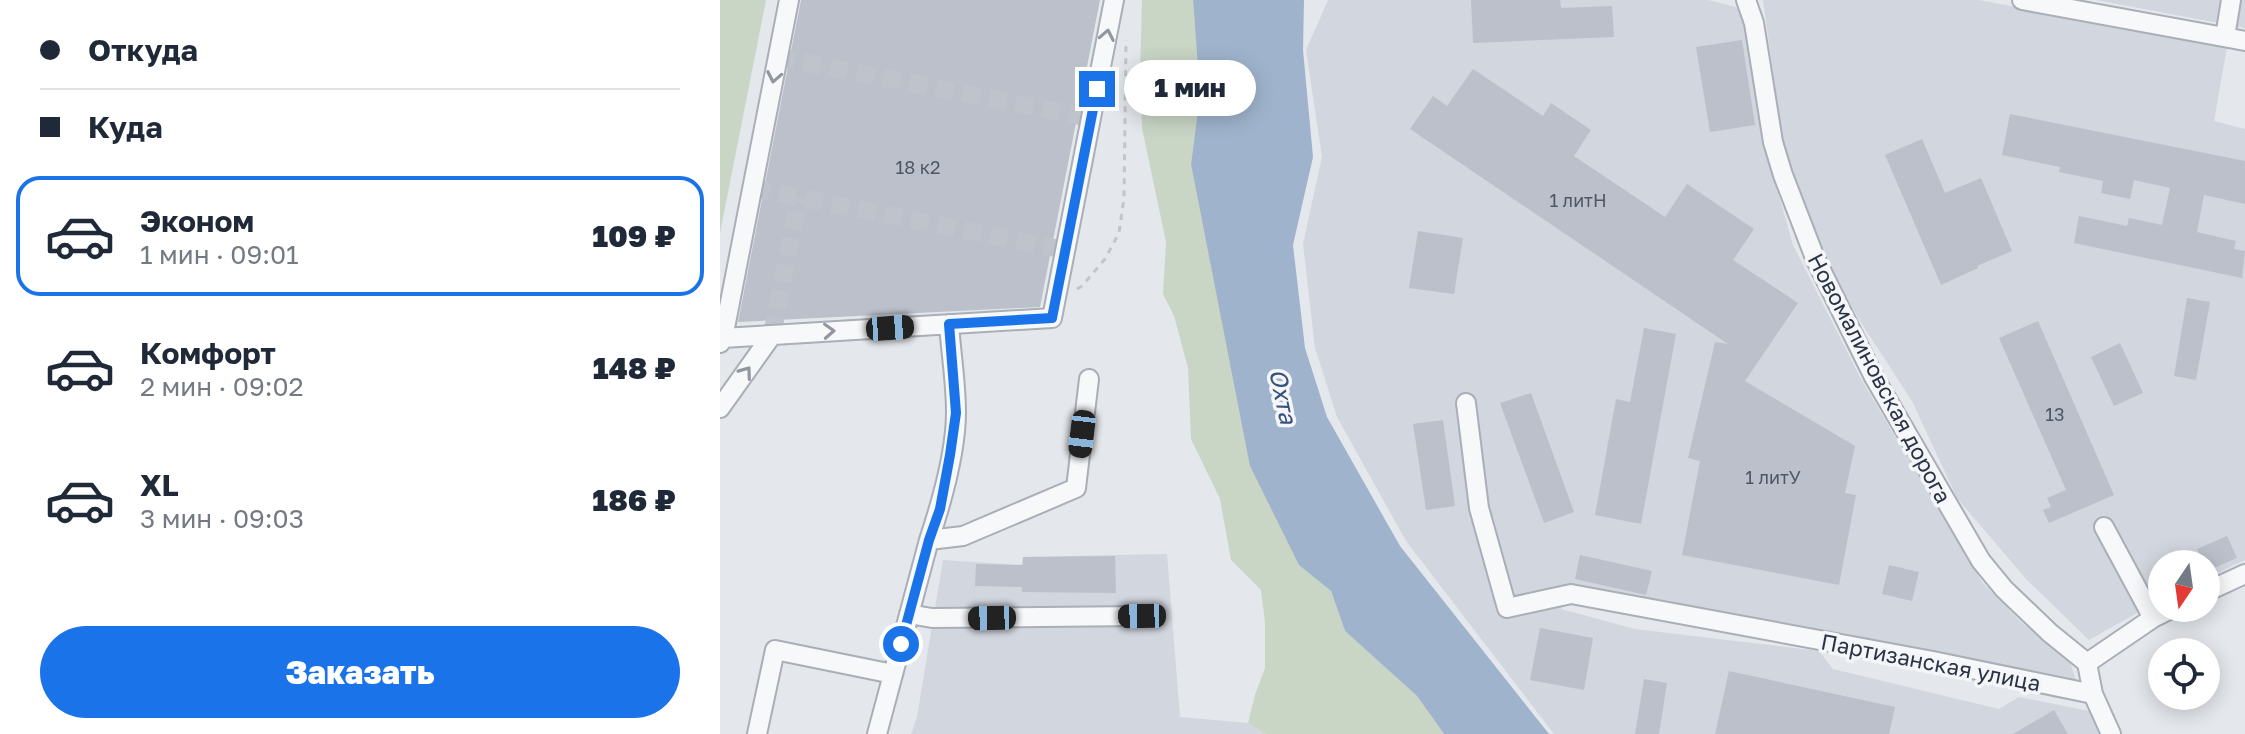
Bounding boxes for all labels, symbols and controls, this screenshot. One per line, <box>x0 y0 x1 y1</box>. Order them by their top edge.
one-way arrow <box>1098 28 1115 41</box>
text: Откуда <box>88 32 198 68</box>
callout: 1 мин <box>1125 61 1257 117</box>
one-way arrow <box>766 70 783 83</box>
route end <box>1079 71 1115 107</box>
text: 1 мин <box>1154 72 1226 103</box>
text: Куда <box>88 109 163 145</box>
house number: 18 к2 <box>896 156 941 178</box>
house number: 1 литН <box>1549 189 1607 211</box>
icon: car <box>44 200 116 272</box>
text: Эконом <box>140 203 254 239</box>
text: 109 ₽ <box>592 218 676 254</box>
text: 1 мин · 09:01 <box>140 239 299 270</box>
street label: Новомалиновская дорога <box>1802 248 1958 508</box>
car <box>865 314 915 342</box>
one-way arrow <box>823 323 836 340</box>
icon: car <box>44 332 116 404</box>
text: Комфорт <box>140 335 276 371</box>
text: 148 ₽ <box>593 350 676 386</box>
one-way arrow <box>736 366 751 380</box>
water label: Охта <box>1264 366 1304 428</box>
text: 2 мин · 09:02 <box>140 371 304 402</box>
house number: 13 <box>2045 403 2065 425</box>
car <box>1067 409 1097 459</box>
icon: car <box>44 464 116 536</box>
house number: 1 литУ <box>1745 466 1801 488</box>
text: XL <box>140 467 179 503</box>
text: 186 ₽ <box>592 482 676 518</box>
text: 3 мин · 09:03 <box>140 503 304 534</box>
north arrow <box>2148 550 2220 622</box>
map controls <box>2148 550 2220 710</box>
car <box>1118 604 1166 628</box>
car <box>968 606 1016 630</box>
button: Заказать <box>40 626 680 718</box>
route start <box>883 626 919 662</box>
street label: Партизанская улица <box>1819 627 2043 697</box>
button: locate <box>2148 638 2220 710</box>

